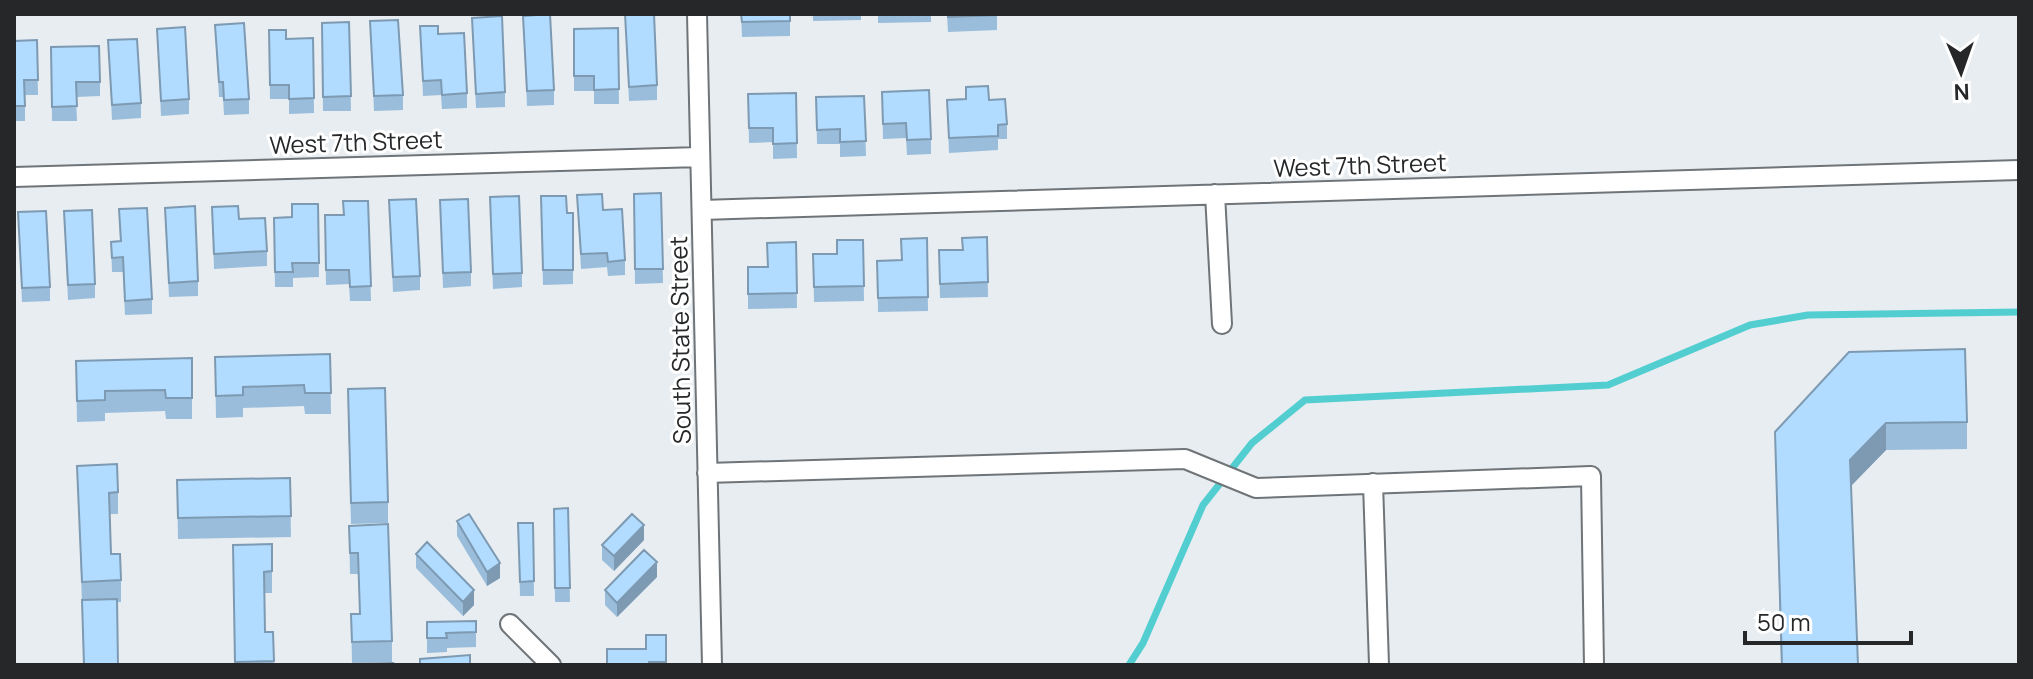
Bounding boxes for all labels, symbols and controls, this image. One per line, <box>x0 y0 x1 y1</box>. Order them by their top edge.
north arrow <box>1921 32 2001 112</box>
text: N <box>1953 77 1970 107</box>
street label: West 7th Street <box>269 122 443 161</box>
street label: West 7th Street <box>1273 145 1447 184</box>
street label: South State Street <box>661 236 698 444</box>
scale bar <box>1745 595 1911 645</box>
text: 50 m <box>1757 605 1811 638</box>

